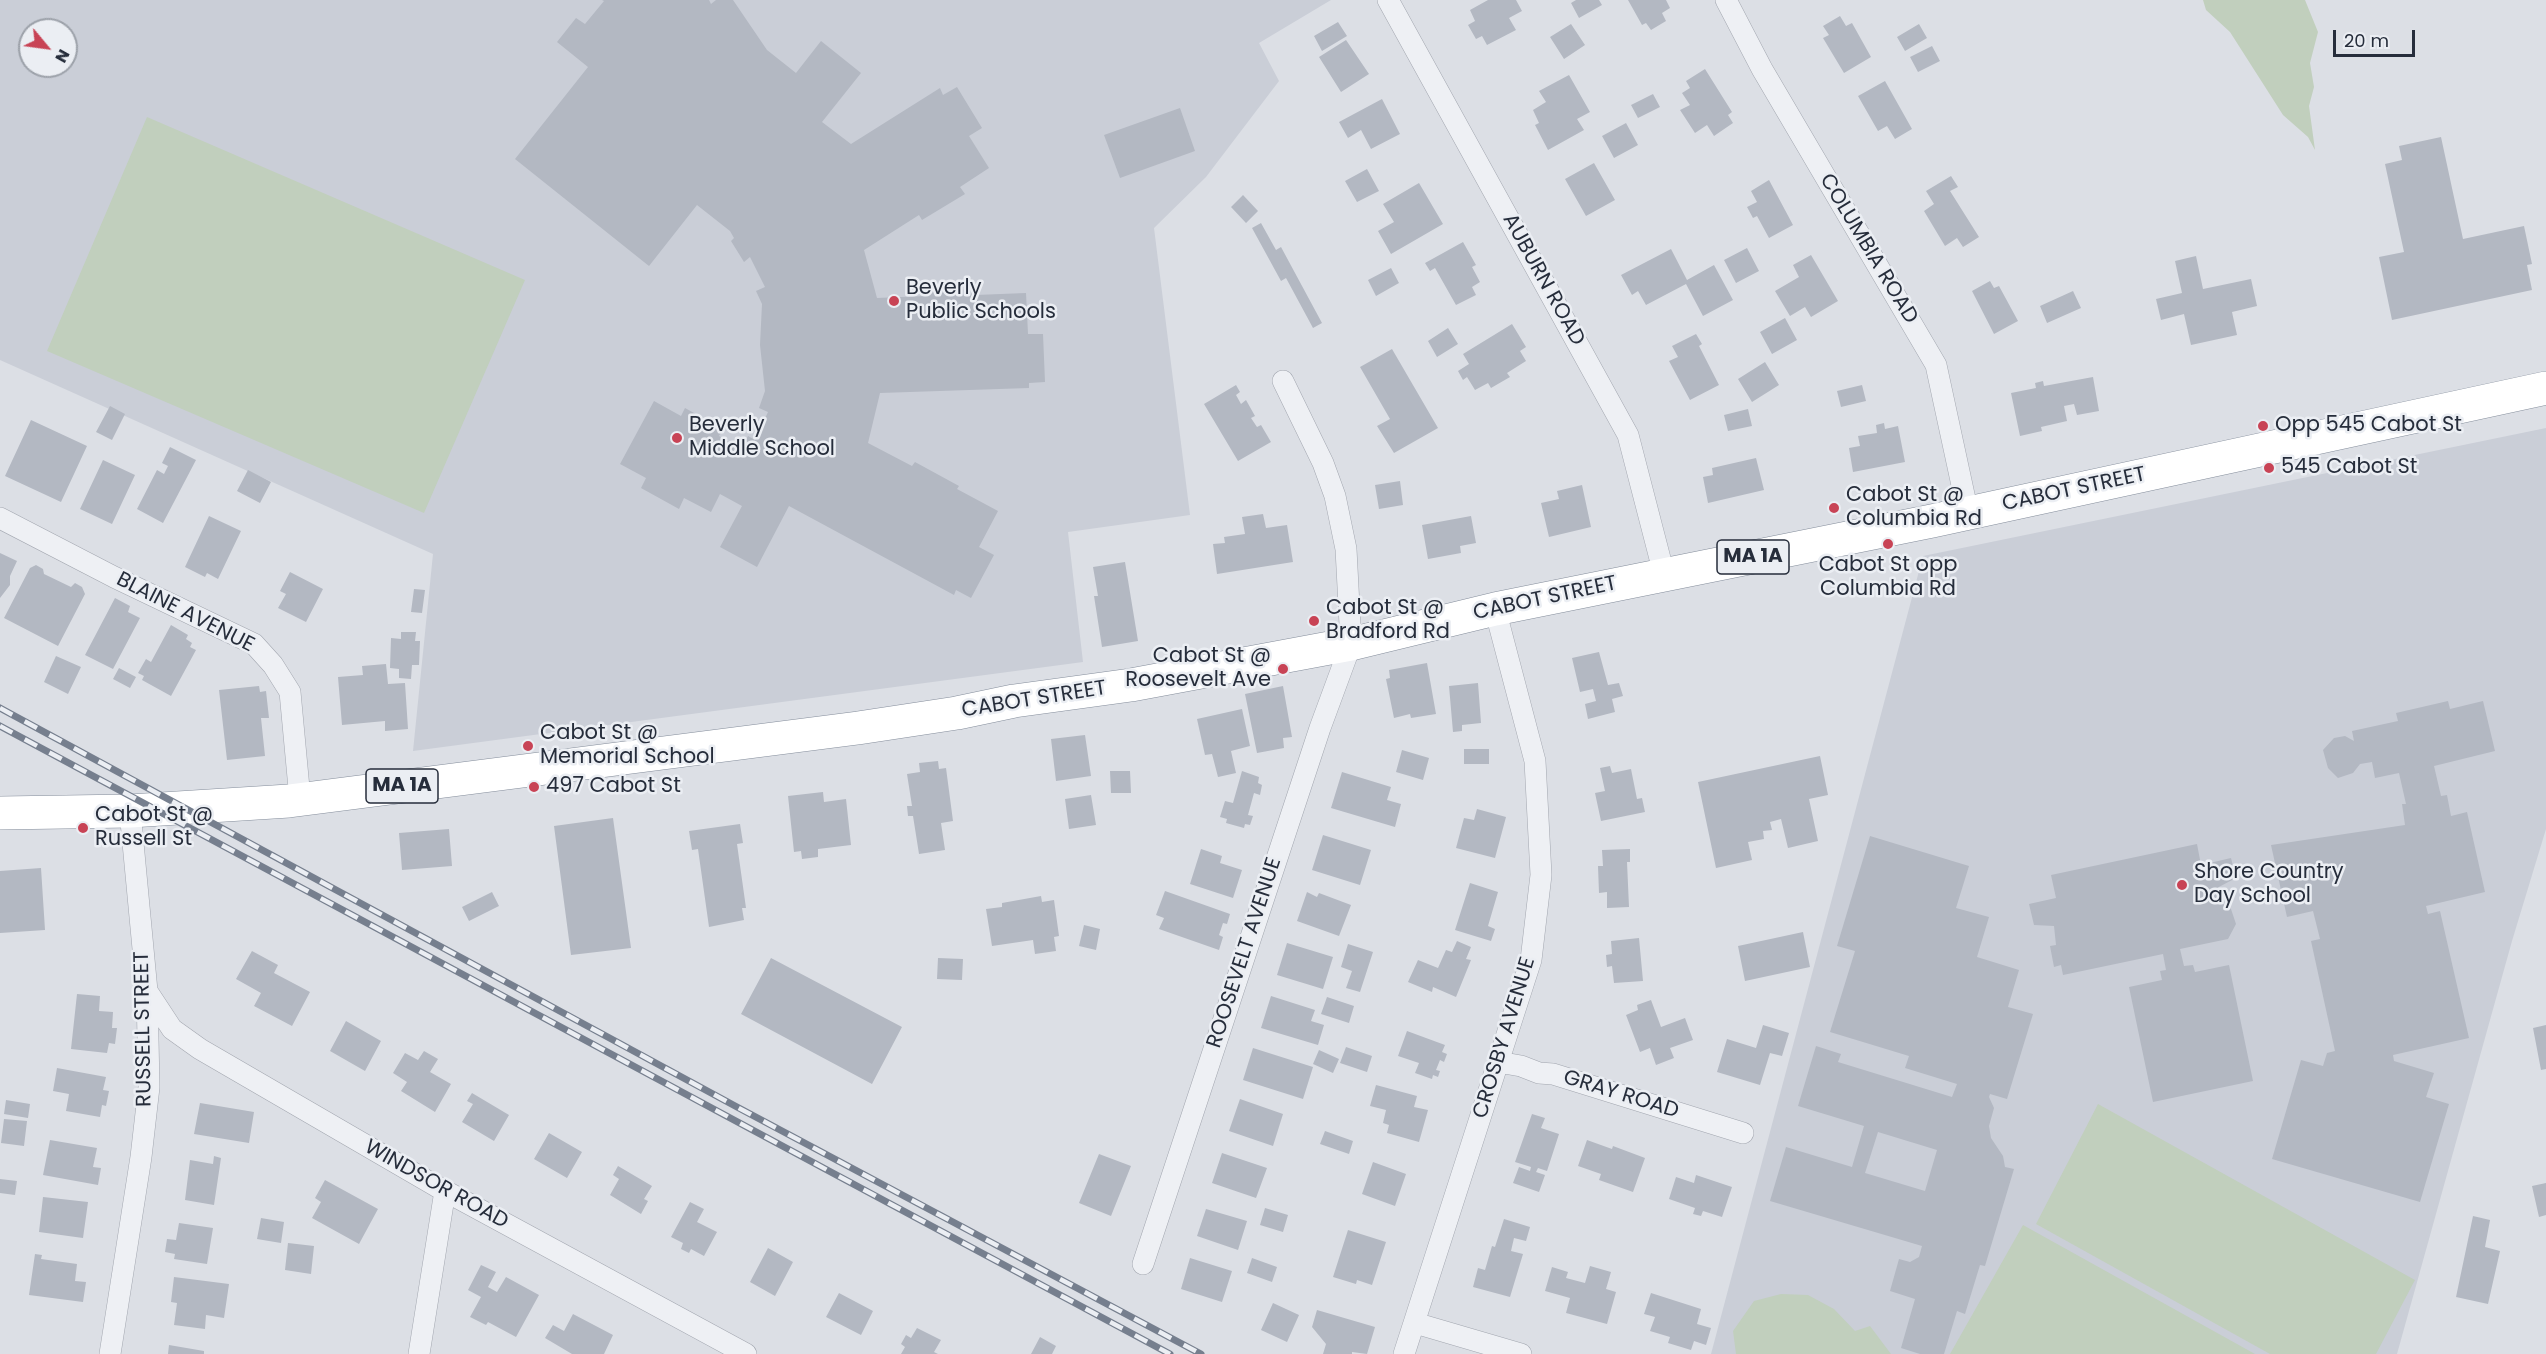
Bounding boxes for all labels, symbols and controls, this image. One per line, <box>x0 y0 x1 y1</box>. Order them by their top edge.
north arrow <box>18 18 78 78</box>
scale bar <box>2336 18 2418 56</box>
text: 20 m <box>2344 28 2389 53</box>
text: N <box>49 45 75 67</box>
street label: COLUMBIA ROAD <box>1813 170 1923 328</box>
street label: AUBURN ROAD <box>1496 210 1590 350</box>
place label: Beverly Public Schools <box>906 276 1056 326</box>
marker: Beverly Public Schools <box>887 294 901 308</box>
place label: Beverly Middle School <box>689 413 835 463</box>
place label: Opp 545 Cabot St <box>2275 413 2462 439</box>
marker: Opp 545 Cabot St <box>2256 419 2270 433</box>
marker: Beverly Middle School <box>670 431 684 445</box>
place label: 545 Cabot St <box>2281 455 2417 481</box>
marker: 545 Cabot St <box>2262 461 2276 475</box>
street label: CABOT STREET <box>2000 462 2148 518</box>
place label: Cabot St @ Columbia Rd <box>1846 483 1982 533</box>
marker: Cabot St @ Columbia Rd <box>1827 501 1841 515</box>
marker: Cabot St opp Columbia Rd <box>1881 537 1895 551</box>
road number: MA 1A <box>1717 540 1789 574</box>
place label: Cabot St opp Columbia Rd <box>1819 553 1957 603</box>
street label: BLAINE AVENUE <box>112 567 258 659</box>
street label: CABOT STREET <box>1471 571 1619 627</box>
place label: Cabot St @ Bradford Rd <box>1326 596 1450 646</box>
marker: Cabot St @ Bradford Rd <box>1307 614 1321 628</box>
place label: Cabot St @ Roosevelt Ave <box>1125 644 1271 694</box>
marker: Cabot St @ Roosevelt Ave <box>1276 662 1290 676</box>
street label: CABOT STREET <box>960 676 1108 724</box>
place label: Cabot St @ Memorial School <box>540 721 715 771</box>
marker: Cabot St @ Memorial School <box>521 739 535 753</box>
road number: MA 1A <box>366 769 438 803</box>
place label: 497 Cabot St <box>546 774 681 800</box>
marker: 497 Cabot St <box>527 780 541 794</box>
place label: Cabot St @ Russell St <box>95 803 213 853</box>
marker: Cabot St @ Russell St <box>76 821 90 835</box>
street label: ROOSEVELT AVENUE <box>1202 855 1288 1051</box>
place label: Shore Country Day School <box>2194 860 2343 910</box>
marker: Shore Country Day School <box>2175 878 2189 892</box>
street label: RUSSELL STREET <box>130 951 158 1107</box>
street label: CROSBY AVENUE <box>1468 954 1542 1122</box>
street label: GRAY ROAD <box>1560 1065 1682 1125</box>
street label: WINDSOR ROAD <box>360 1135 512 1235</box>

